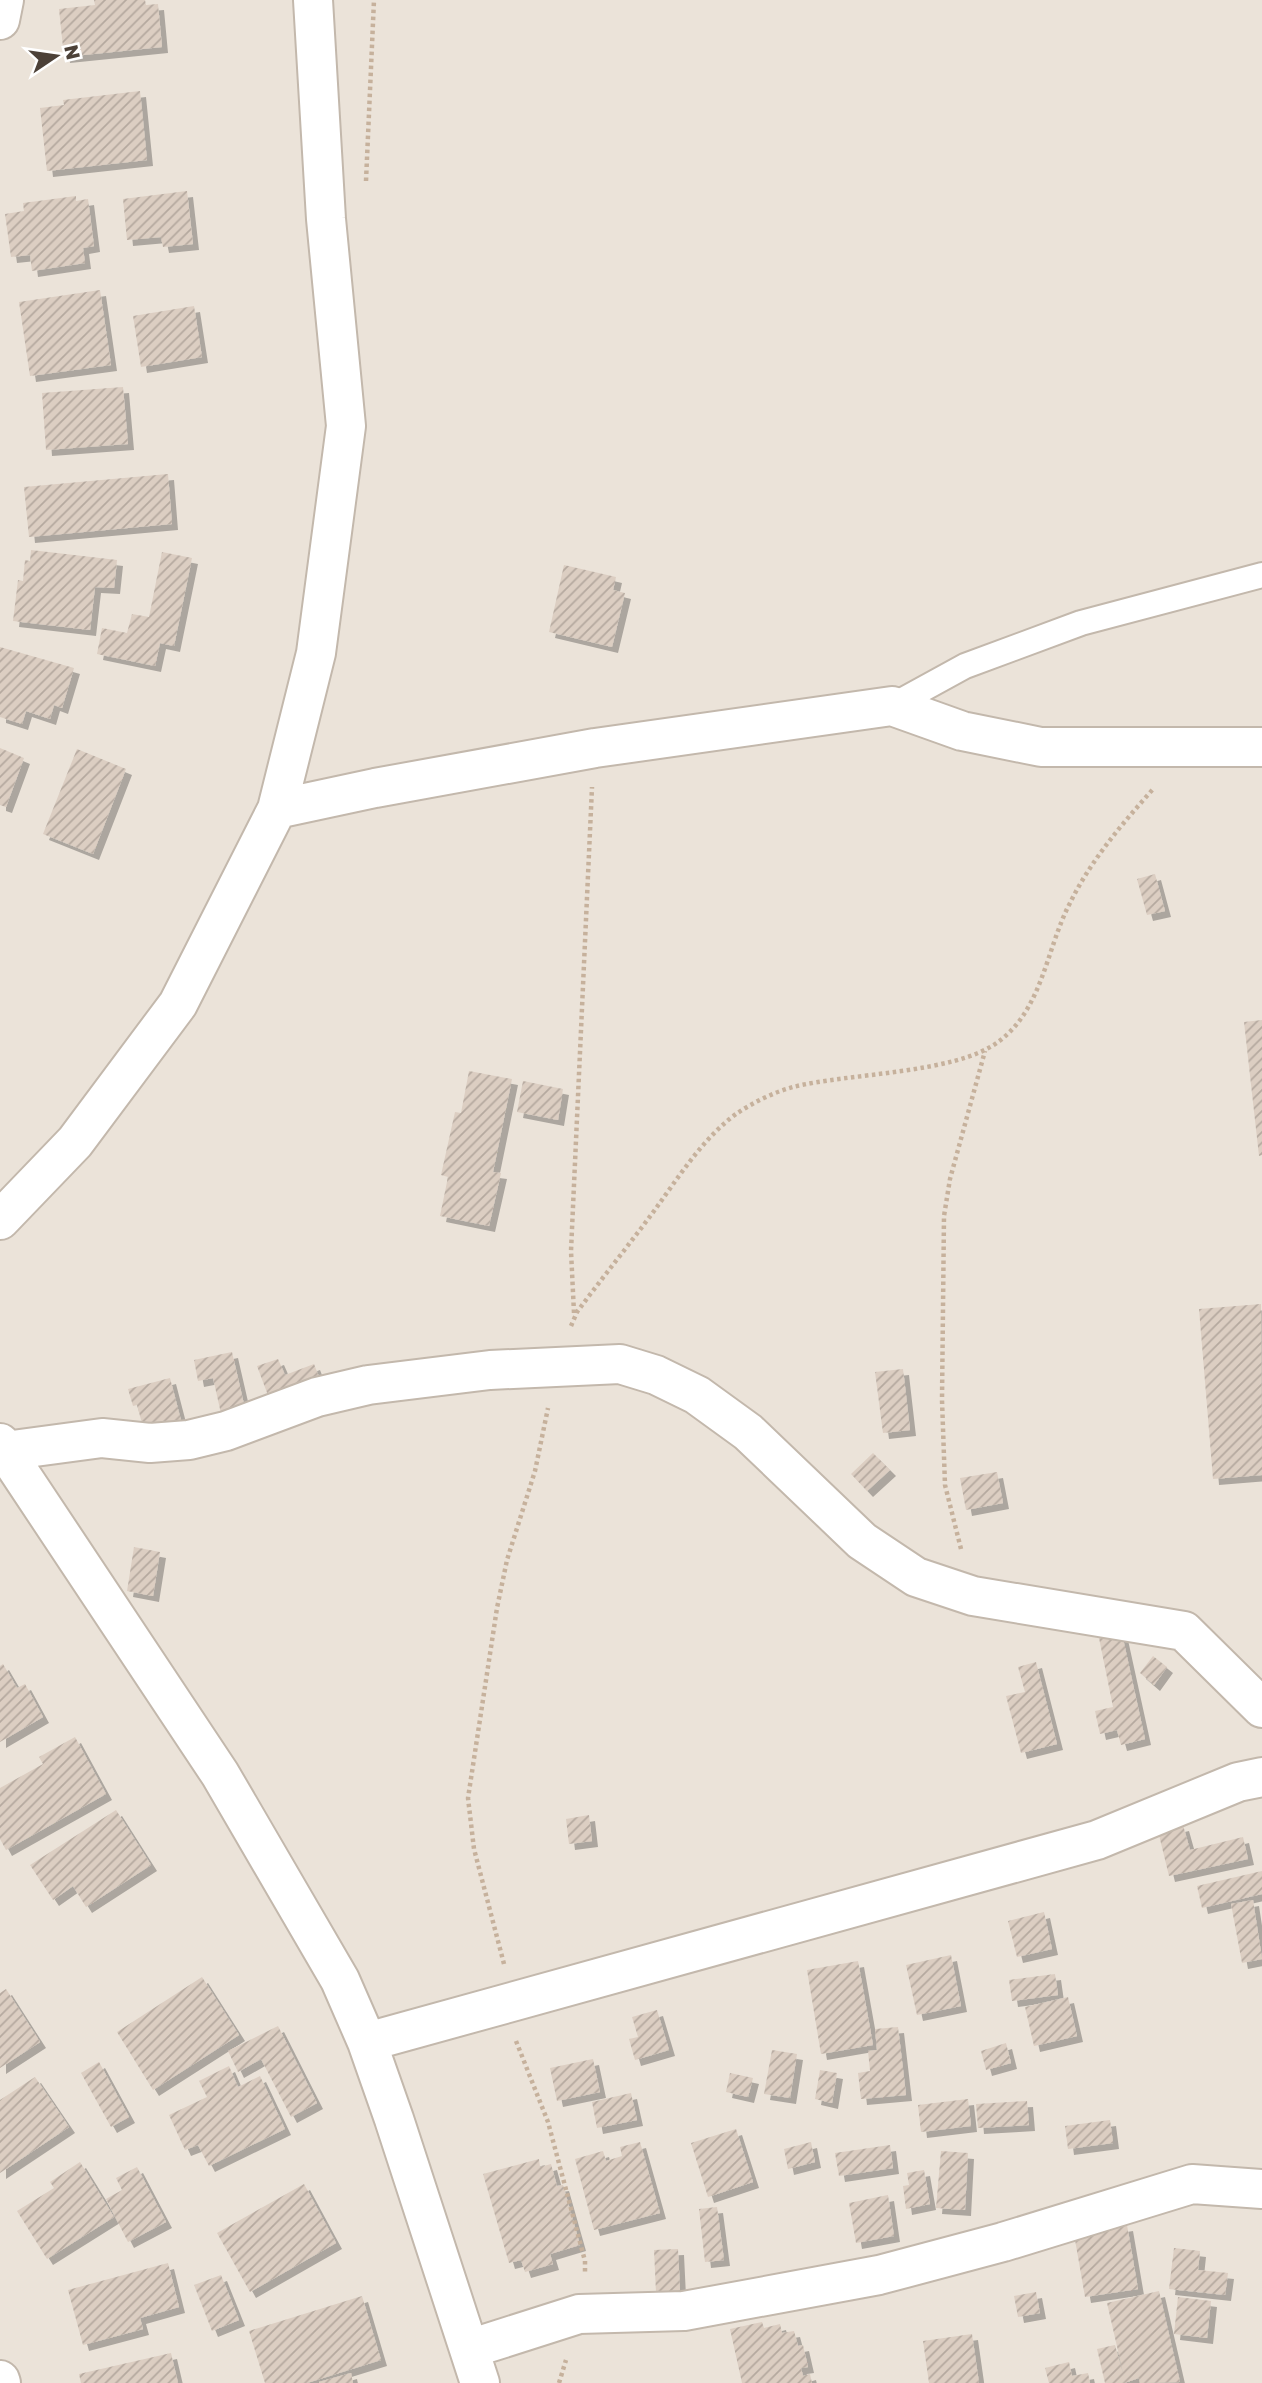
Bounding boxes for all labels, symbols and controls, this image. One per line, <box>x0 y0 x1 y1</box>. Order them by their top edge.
north arrow <box>21 21 91 91</box>
text: N <box>60 42 86 62</box>

